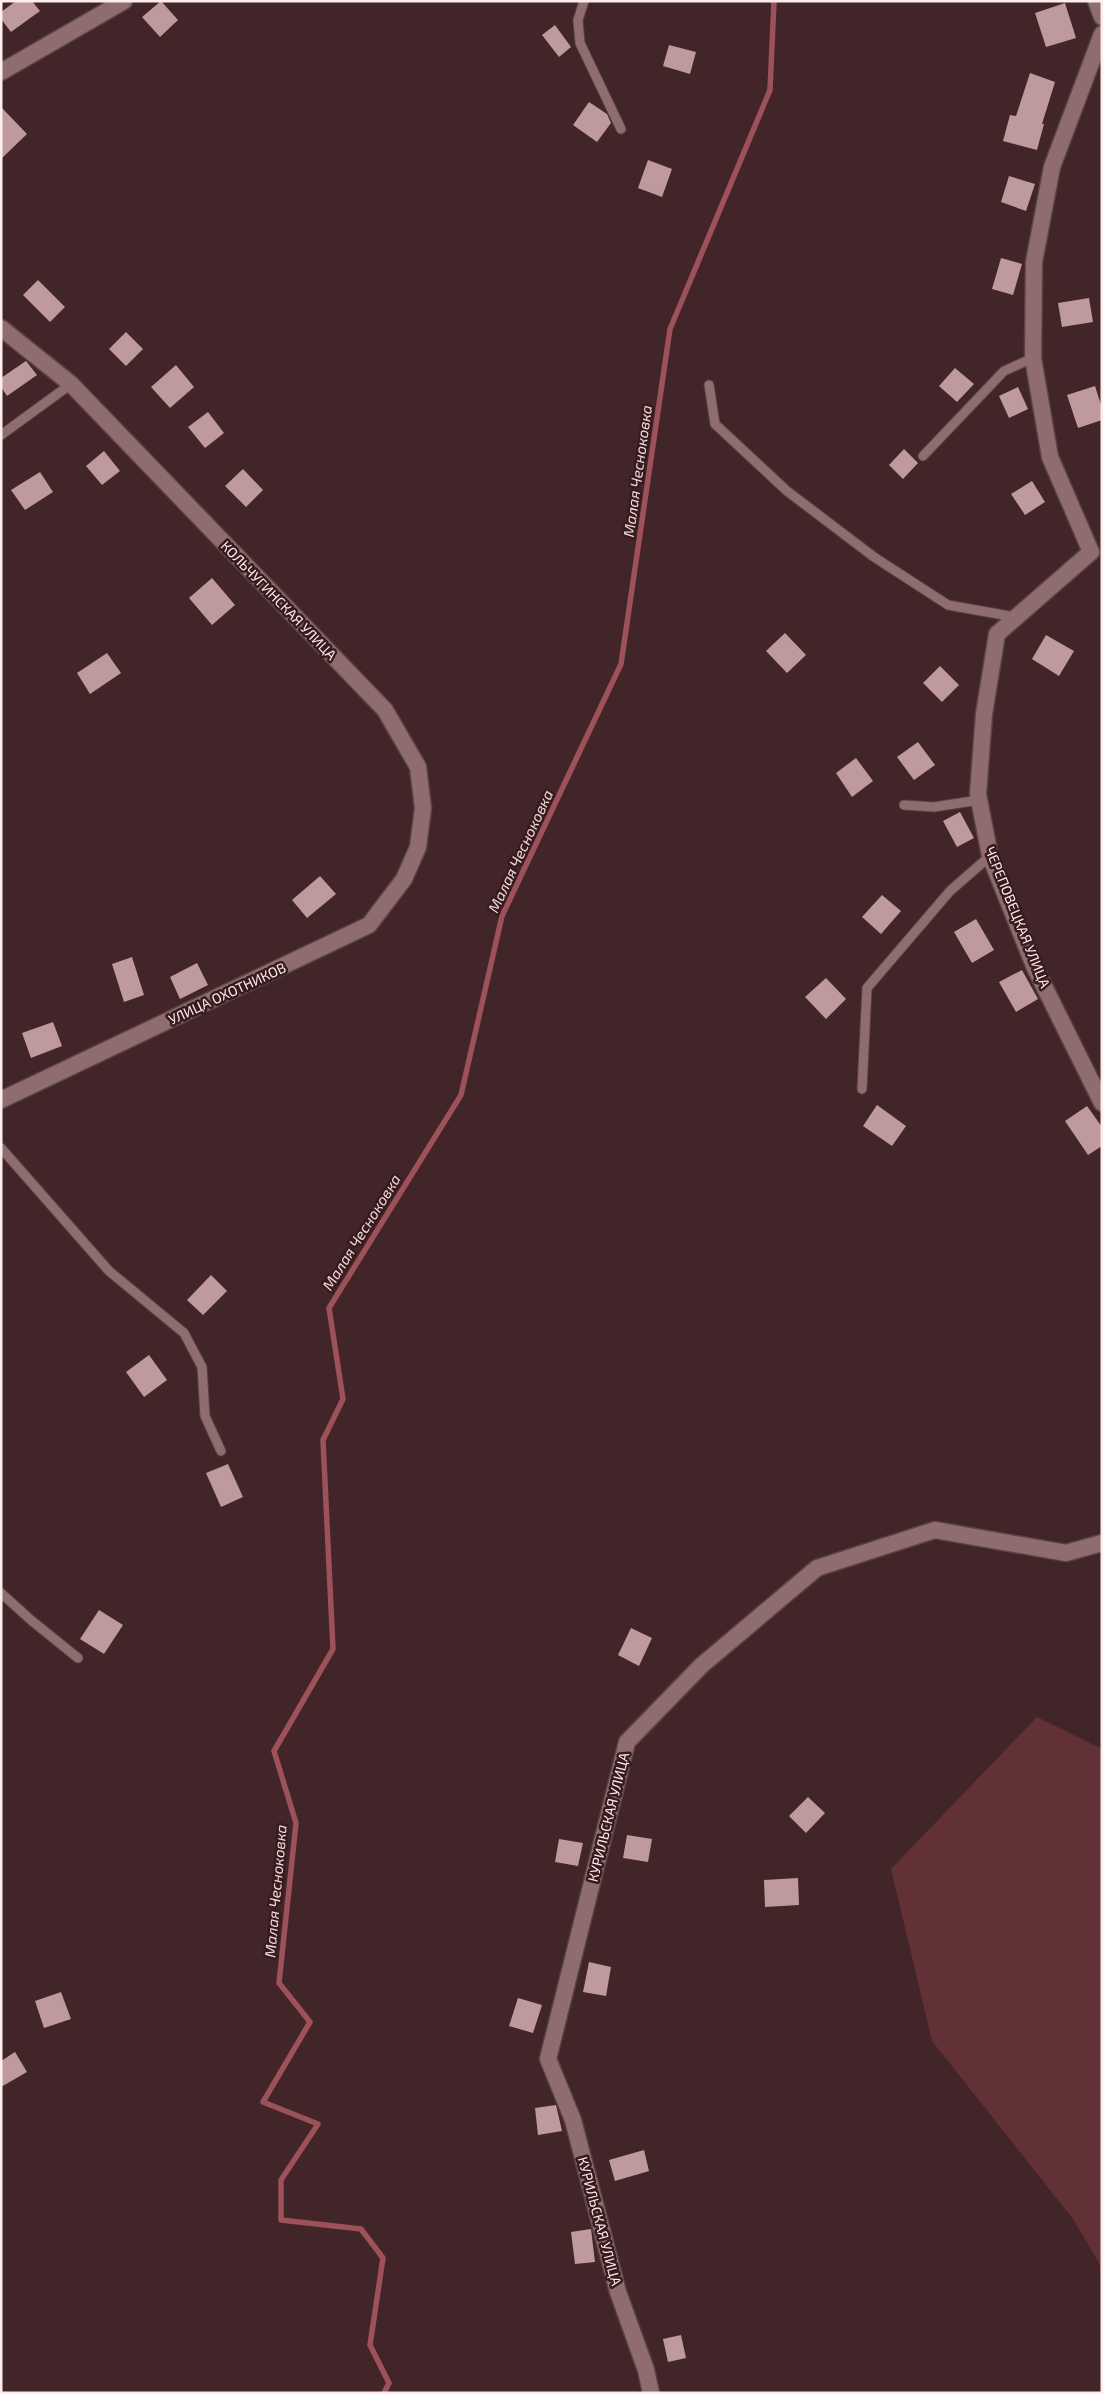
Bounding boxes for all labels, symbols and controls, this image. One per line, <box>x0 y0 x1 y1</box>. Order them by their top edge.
water label: Малая Чесноковка <box>619 404 655 538</box>
street label: КОЛЬЧУГИНСКАЯ УЛИЦА <box>218 537 341 663</box>
water label: Малая Чесноковка <box>484 787 556 915</box>
street label: ЧЕРЕПОВЕЦКАЯ УЛИЦА <box>982 844 1054 990</box>
street label: УЛИЦА ОХОТНИКОВ <box>166 958 288 1028</box>
water label: Малая Чесноковка <box>318 1171 404 1293</box>
street label: КУРИЛЬСКАЯ УЛИЦА <box>584 1750 632 1884</box>
water label: Малая Чесноковка <box>260 1824 290 1958</box>
street label: КУРИЛЬСКАЯ УЛИЦА <box>575 2155 625 2288</box>

